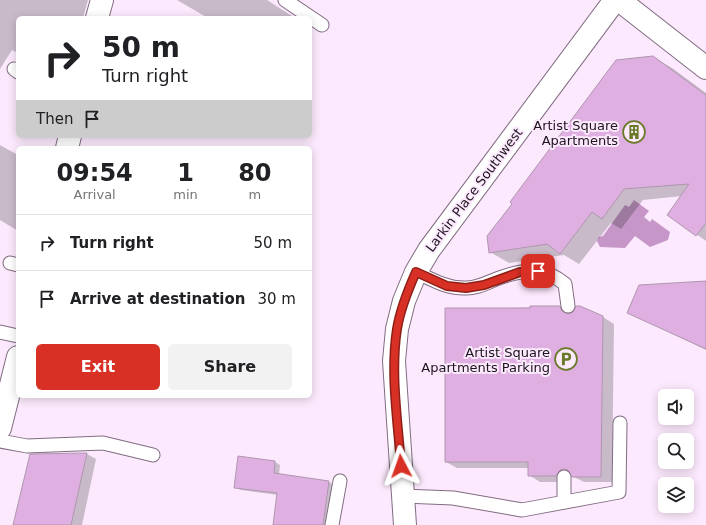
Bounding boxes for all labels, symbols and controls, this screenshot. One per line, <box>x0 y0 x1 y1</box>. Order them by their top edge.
text: 50 m <box>102 31 180 64</box>
icon: right <box>36 32 88 84</box>
text: Turn right <box>102 65 188 86</box>
icon: arrive <box>81 108 103 130</box>
text: Then <box>36 110 73 128</box>
place label: Artist Square Apartments <box>533 118 618 148</box>
building icon: Artist Square Apartments <box>621 119 647 145</box>
street label: Larkin Place Southwest <box>423 125 525 255</box>
text: 09:54 <box>56 159 133 187</box>
text: 1 <box>177 159 194 187</box>
text: 80 <box>238 159 272 187</box>
text: Arrival <box>73 187 116 202</box>
text: min <box>173 187 198 202</box>
text: m <box>249 187 261 202</box>
icon: right <box>36 232 58 254</box>
text: Turn right <box>70 234 154 252</box>
text: 50 m <box>254 234 292 252</box>
pin <box>521 254 555 288</box>
icon: arrive <box>527 260 549 282</box>
icon: arrive <box>36 288 58 310</box>
text: Arrive at destination <box>70 290 245 308</box>
text: 30 m <box>257 290 296 308</box>
button: Exit <box>36 344 160 390</box>
button: Share <box>168 344 292 390</box>
place label: Artist Square Apartments Parking <box>421 345 550 375</box>
parking icon: Artist Square Apartments Parking <box>553 346 579 372</box>
map controls <box>658 389 694 513</box>
button: sound <box>658 389 694 425</box>
button: search <box>658 433 694 469</box>
position arrow <box>380 445 422 487</box>
button: layers <box>658 477 694 513</box>

